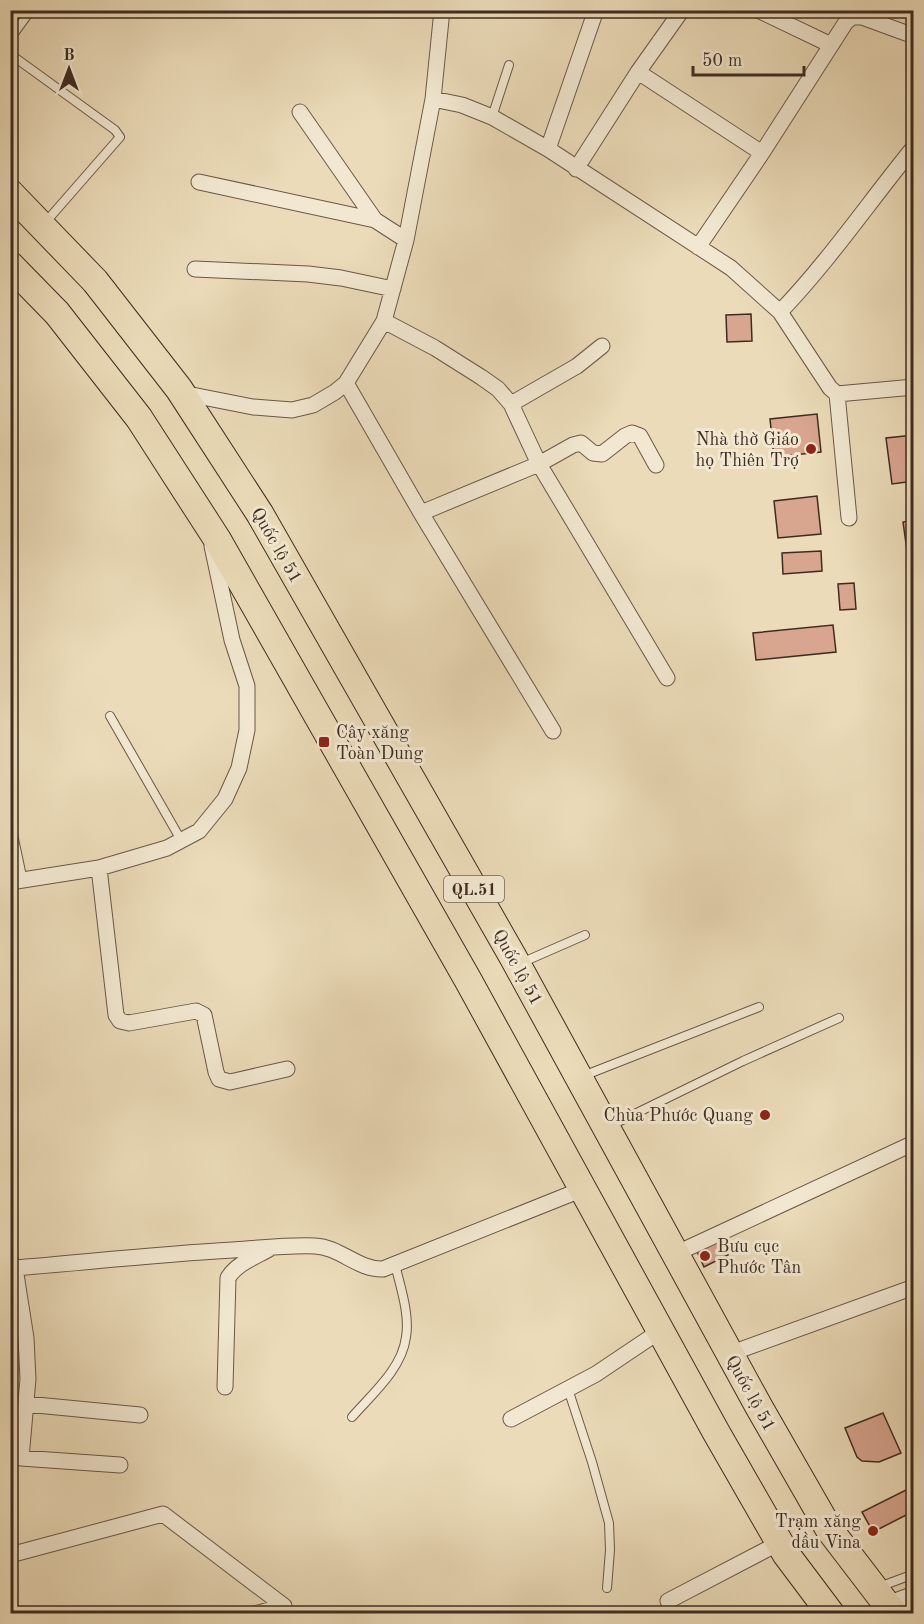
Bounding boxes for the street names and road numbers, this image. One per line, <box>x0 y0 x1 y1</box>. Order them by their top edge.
street label: Quốc lộ 51 <box>247 504 306 586</box>
road number: QL.51 <box>444 876 504 902</box>
street label: Quốc lộ 51 <box>489 926 546 1008</box>
street label: Quốc lộ 51 <box>722 1352 779 1434</box>

